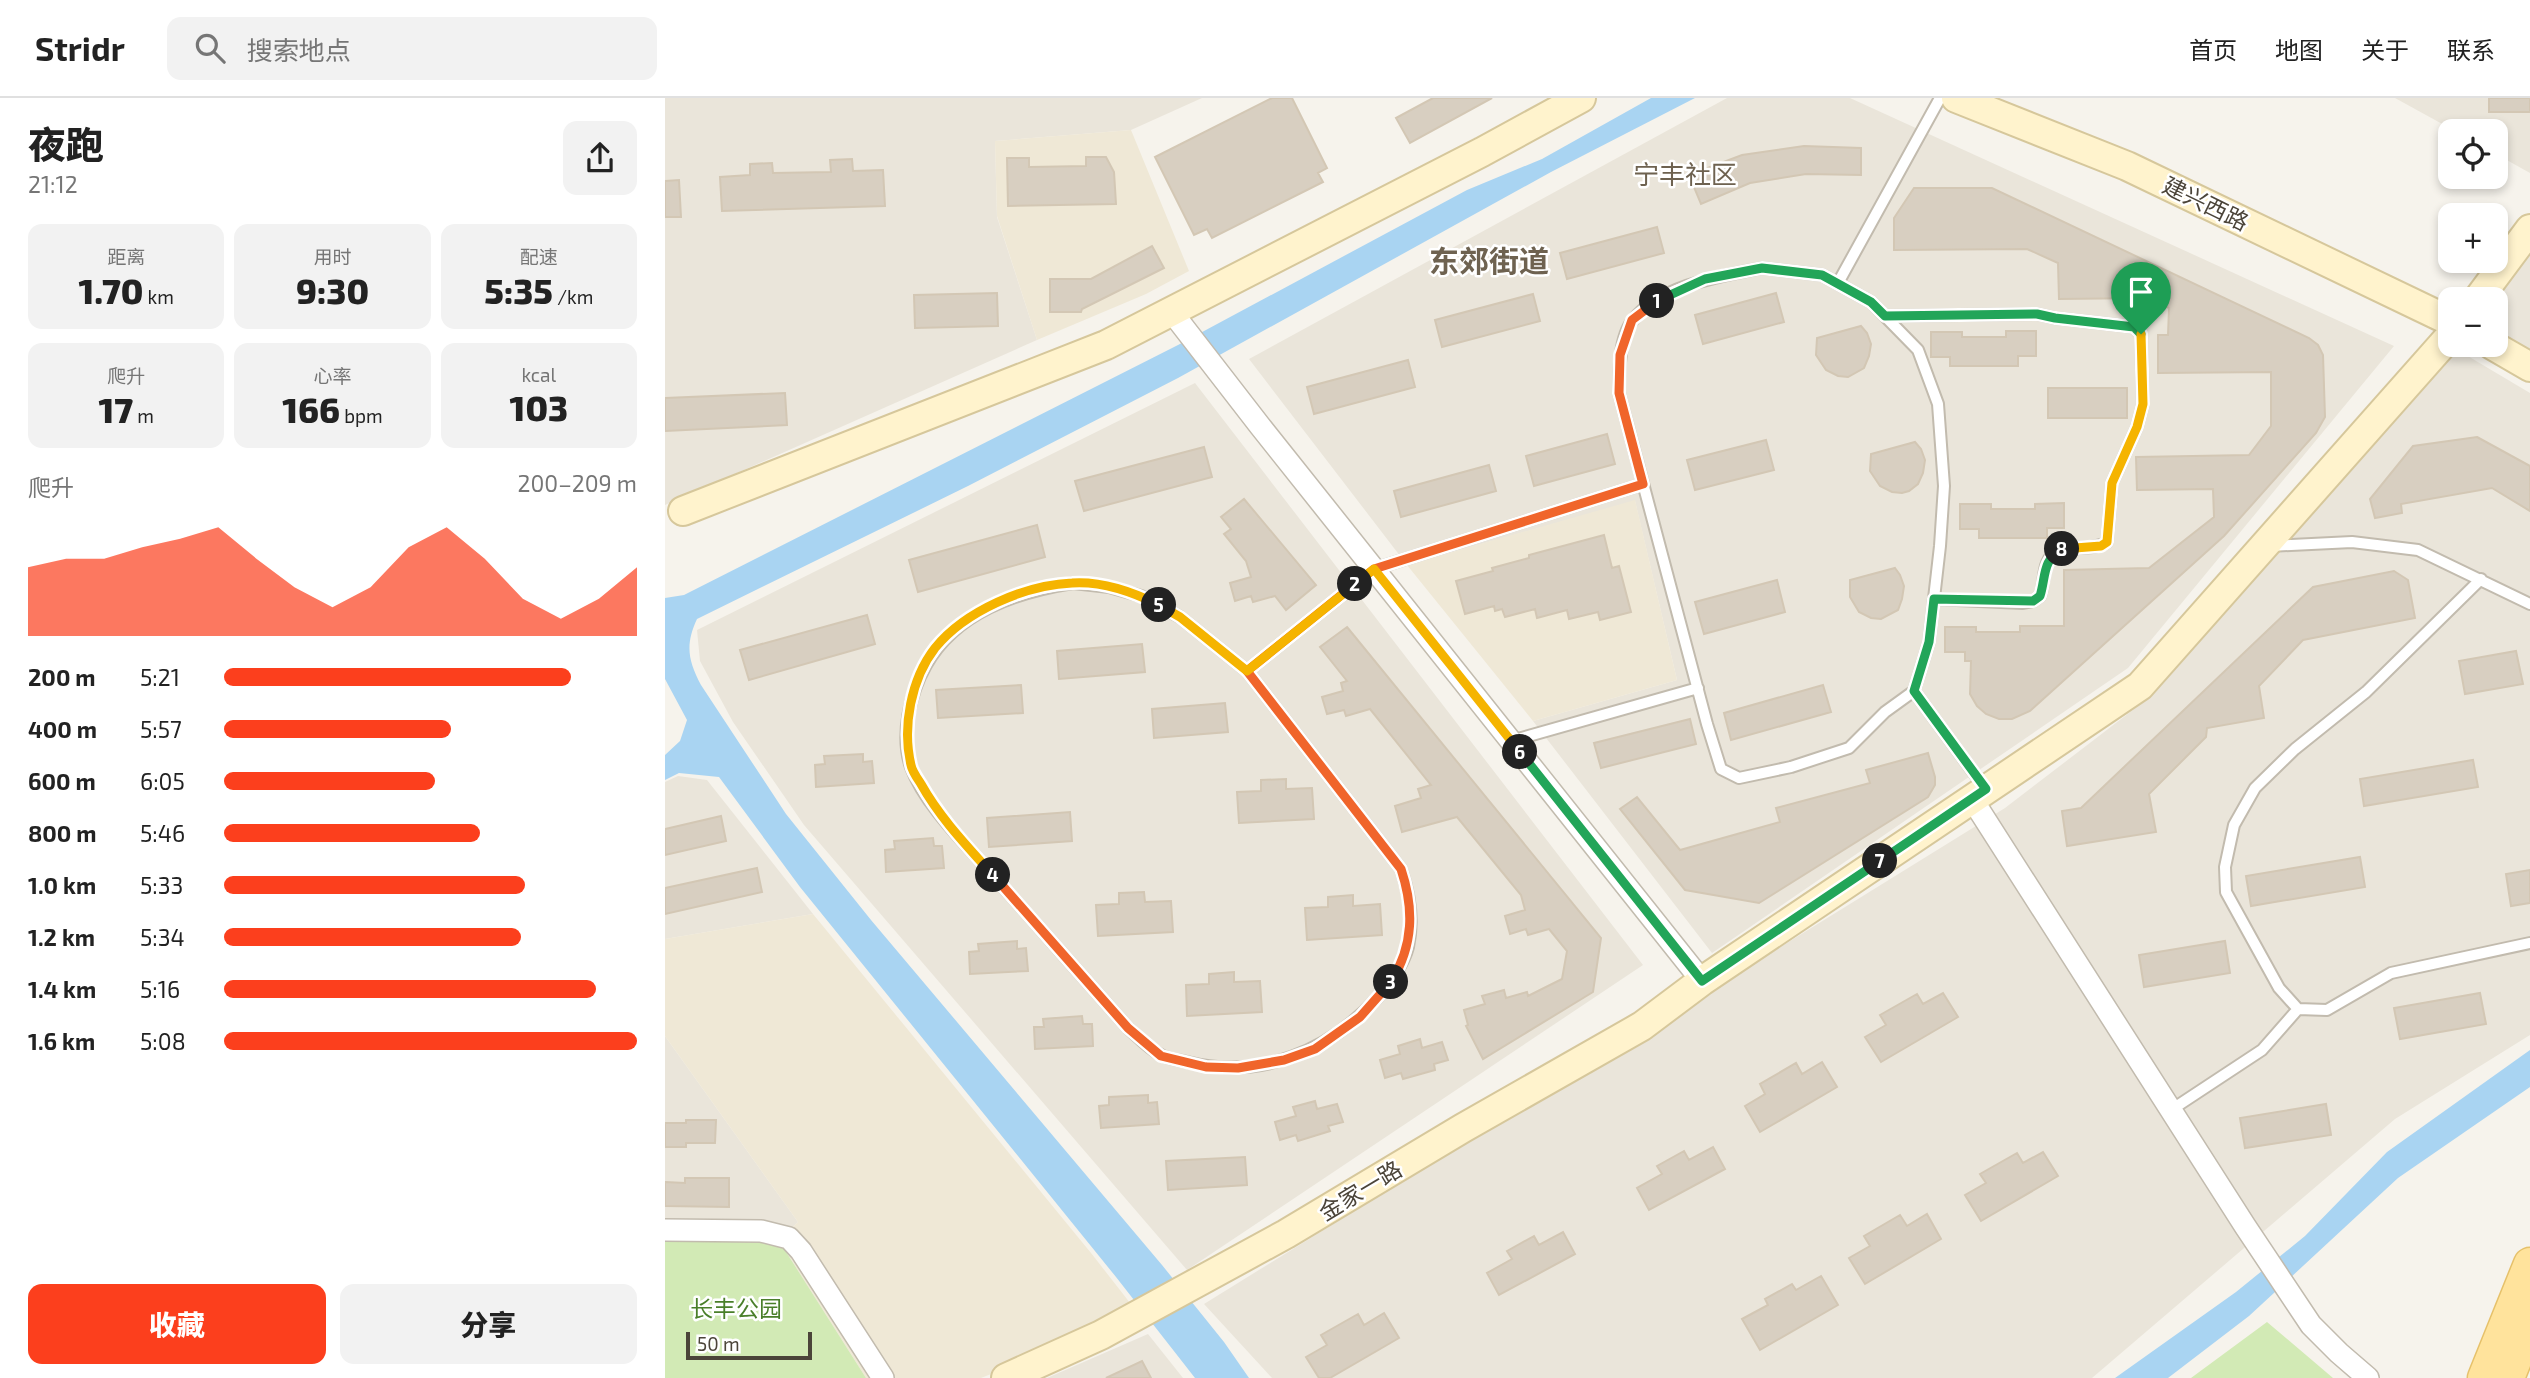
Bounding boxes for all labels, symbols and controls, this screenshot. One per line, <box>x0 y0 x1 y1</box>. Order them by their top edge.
search box <box>167 17 657 80</box>
text: Stridr <box>35 28 125 68</box>
icon: search <box>191 29 229 67</box>
text: 搜索地点 <box>247 34 351 65</box>
text: 首页 <box>2189 35 2237 64</box>
text: 地图 <box>2275 35 2323 64</box>
text: 关于 <box>2361 35 2409 64</box>
text: 联系 <box>2447 35 2495 64</box>
map controls <box>2438 119 2508 357</box>
button: locate <box>2438 119 2508 189</box>
text: 夜跑 <box>28 121 104 167</box>
button: share <box>563 121 637 195</box>
district label: 宁丰社区 <box>1633 158 1737 189</box>
text: 21:12 <box>28 170 78 198</box>
street label: 建兴西路 <box>2159 170 2253 236</box>
button: + <box>2438 203 2508 273</box>
district label: 东郊街道 <box>1429 242 1549 278</box>
text: 距离 <box>107 245 145 268</box>
text: 用时 <box>313 245 352 268</box>
text: 配速 <box>520 245 558 268</box>
pin <box>2111 262 2171 334</box>
text: 1.70 <box>78 269 143 311</box>
text: 9:30 <box>296 269 369 311</box>
text: 5:35 <box>484 269 553 311</box>
icon: arrive <box>2122 273 2160 311</box>
pin: 1 <box>1639 284 1675 318</box>
text: km <box>143 285 174 308</box>
text: /km <box>553 285 593 308</box>
button: − <box>2438 287 2508 357</box>
text: 1 <box>1652 289 1661 312</box>
text: kcal <box>521 363 556 386</box>
text: 爬升 <box>107 364 145 387</box>
text: 心率 <box>313 364 352 387</box>
text: 103 <box>510 386 568 428</box>
text: 17 <box>98 388 133 430</box>
text: 166 <box>282 388 340 430</box>
text: m <box>133 404 154 427</box>
text: bpm <box>340 404 383 427</box>
text: 200–209 m <box>517 469 637 497</box>
text: 爬升 <box>28 473 74 501</box>
pin: 8 <box>2045 532 2079 566</box>
text: 8 <box>2056 537 2067 560</box>
pin: 2 <box>1337 566 1373 602</box>
text: 2 <box>1349 572 1360 595</box>
pin: 5 <box>1141 588 1177 622</box>
text: 5 <box>1153 593 1164 616</box>
text: 200 m <box>28 663 96 691</box>
text: 5:21 <box>140 663 180 691</box>
text: 400 m <box>28 715 97 743</box>
text: 5:57 <box>140 715 182 743</box>
pin: 6 <box>1503 734 1537 770</box>
text: 6 <box>1514 740 1525 763</box>
text: 600 m <box>28 767 96 795</box>
text: 6:05 <box>140 767 185 795</box>
text: 800 m <box>28 819 97 847</box>
text: 5:46 <box>140 819 185 847</box>
pin: 7 <box>1863 844 1897 878</box>
text: 7 <box>1874 849 1885 872</box>
pin: 4 <box>975 858 1011 892</box>
text: 4 <box>986 863 999 886</box>
text: 1.0 km <box>28 871 96 899</box>
text: 5:33 <box>140 871 183 899</box>
text: 1.2 km <box>28 923 95 951</box>
text: 5:34 <box>140 923 185 951</box>
pin: 3 <box>1373 964 1409 1000</box>
text: 3 <box>1385 970 1396 993</box>
text: 1.4 km <box>28 975 96 1003</box>
text: 5:16 <box>140 975 180 1003</box>
text: 1.6 km <box>28 1027 95 1055</box>
text: 5:08 <box>140 1027 186 1055</box>
street label: 金家一路 <box>1313 1154 1407 1226</box>
button: 收藏 <box>28 1284 326 1364</box>
button: 分享 <box>340 1284 637 1364</box>
park label: 长丰公园 <box>690 1294 782 1322</box>
scale bar <box>686 1329 812 1361</box>
text: 50 m <box>697 1332 740 1355</box>

